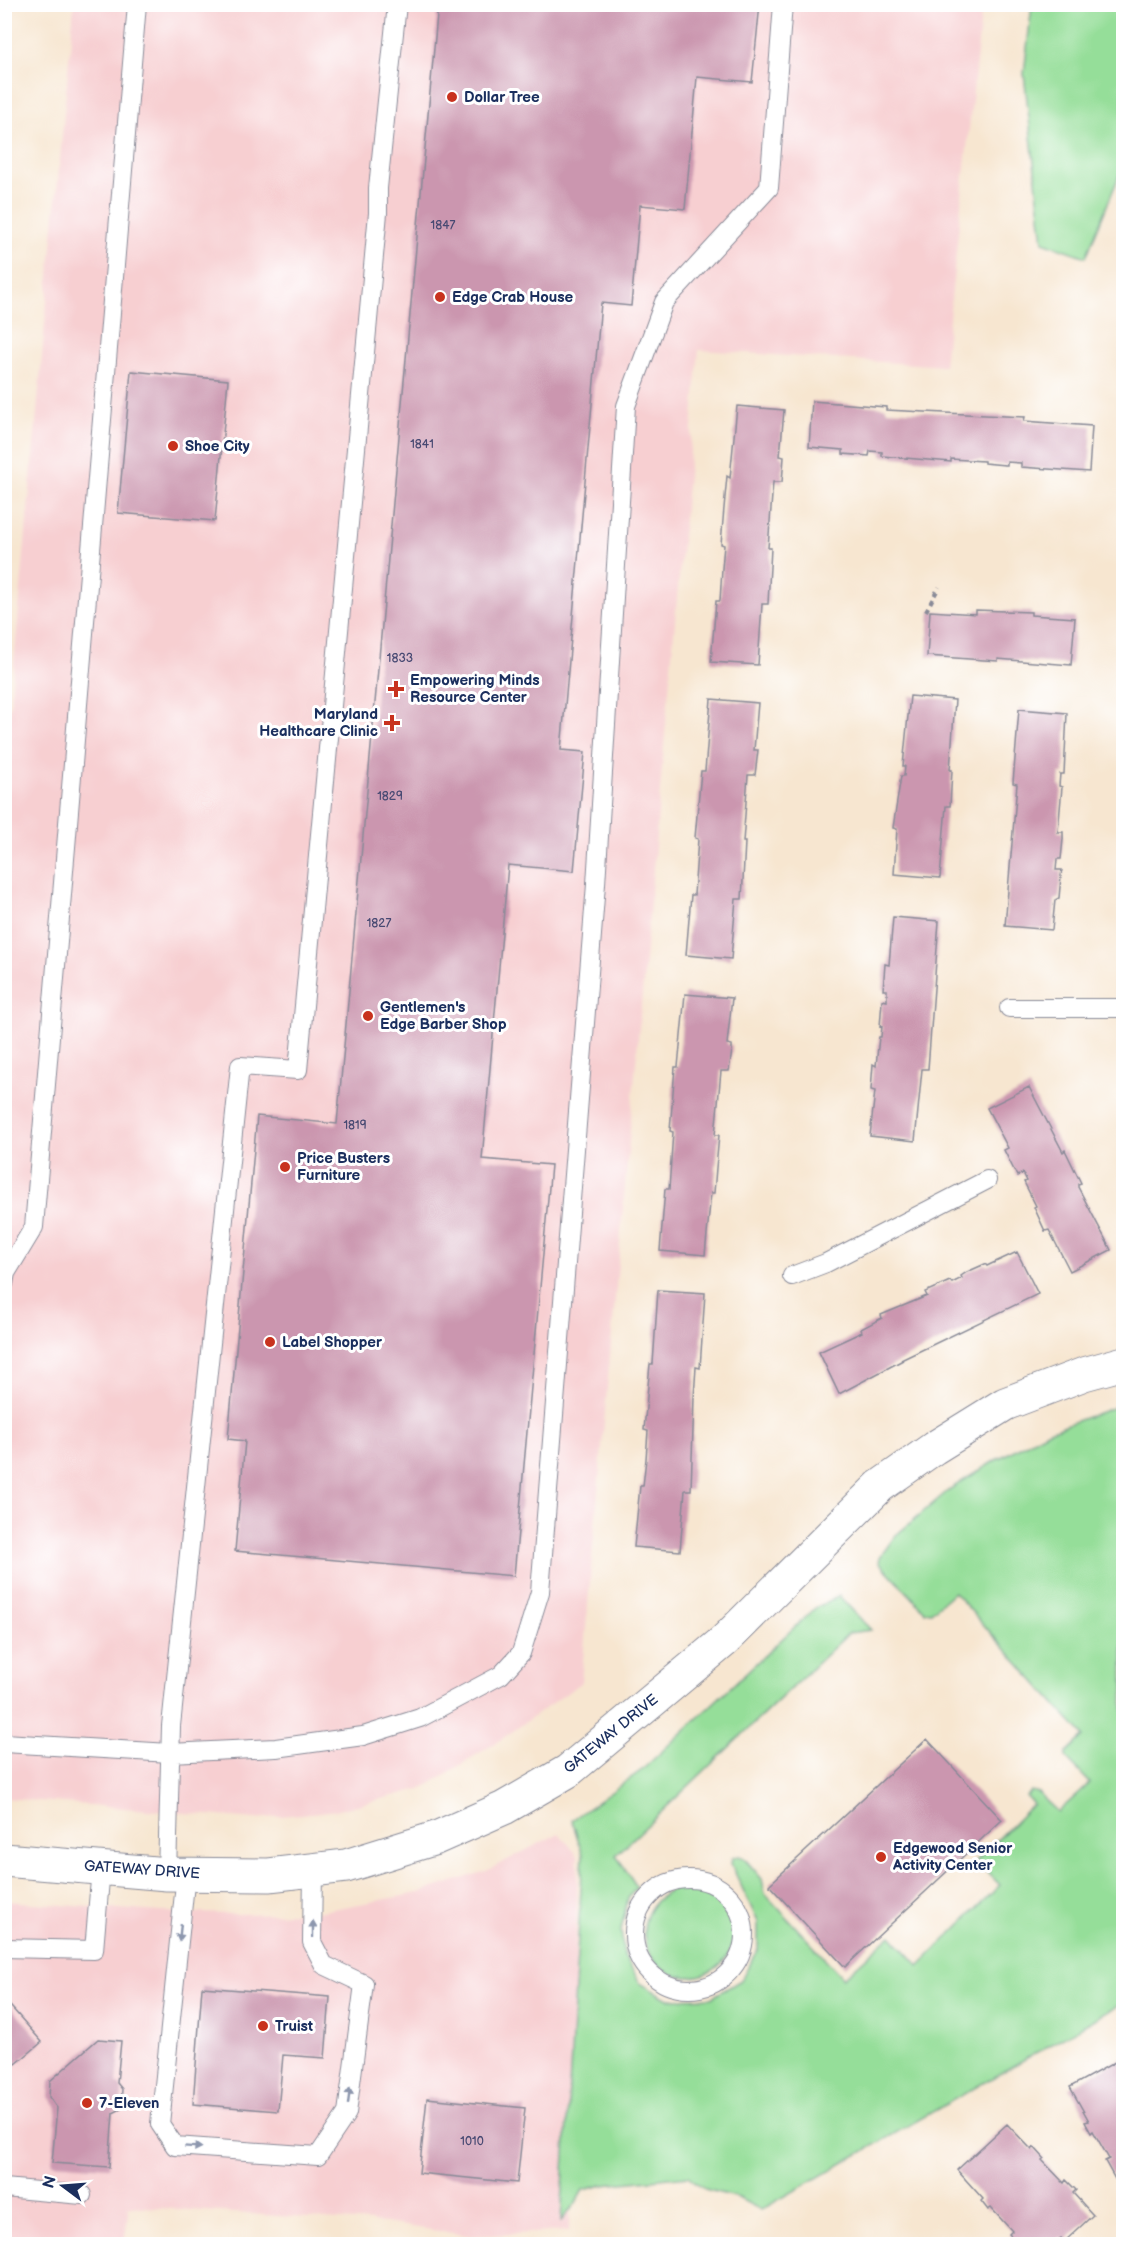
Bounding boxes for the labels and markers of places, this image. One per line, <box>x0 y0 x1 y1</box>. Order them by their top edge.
place label: Dollar Tree <box>464 88 540 107</box>
marker: Dollar Tree <box>445 90 459 104</box>
place label: Edge Crab House <box>452 288 574 307</box>
marker: Edge Crab House <box>433 290 447 304</box>
place label: Shoe City <box>185 437 250 456</box>
marker: Shoe City <box>166 439 180 453</box>
place label: Empowering Minds Resource Center <box>410 671 540 707</box>
marker: Empowering Minds Resource Center <box>387 680 405 698</box>
place label: Maryland Healthcare Clinic <box>259 705 378 741</box>
marker: Maryland Healthcare Clinic <box>383 714 401 732</box>
place label: Gentlemen's Edge Barber Shop <box>380 998 507 1034</box>
marker: Gentlemen's Edge Barber Shop <box>361 1009 375 1023</box>
place label: Price Busters Furniture <box>297 1149 390 1185</box>
marker: Price Busters Furniture <box>278 1160 292 1174</box>
place label: Label Shopper <box>282 1333 383 1352</box>
marker: Label Shopper <box>263 1335 277 1349</box>
place label: Edgewood Senior Activity Center <box>892 1839 1013 1875</box>
marker: Edgewood Senior Activity Center <box>874 1850 888 1864</box>
place label: Truist <box>275 2017 313 2036</box>
marker: Truist <box>256 2019 270 2033</box>
place label: 7-Eleven <box>99 2094 159 2113</box>
marker: 7-Eleven <box>80 2096 94 2110</box>

